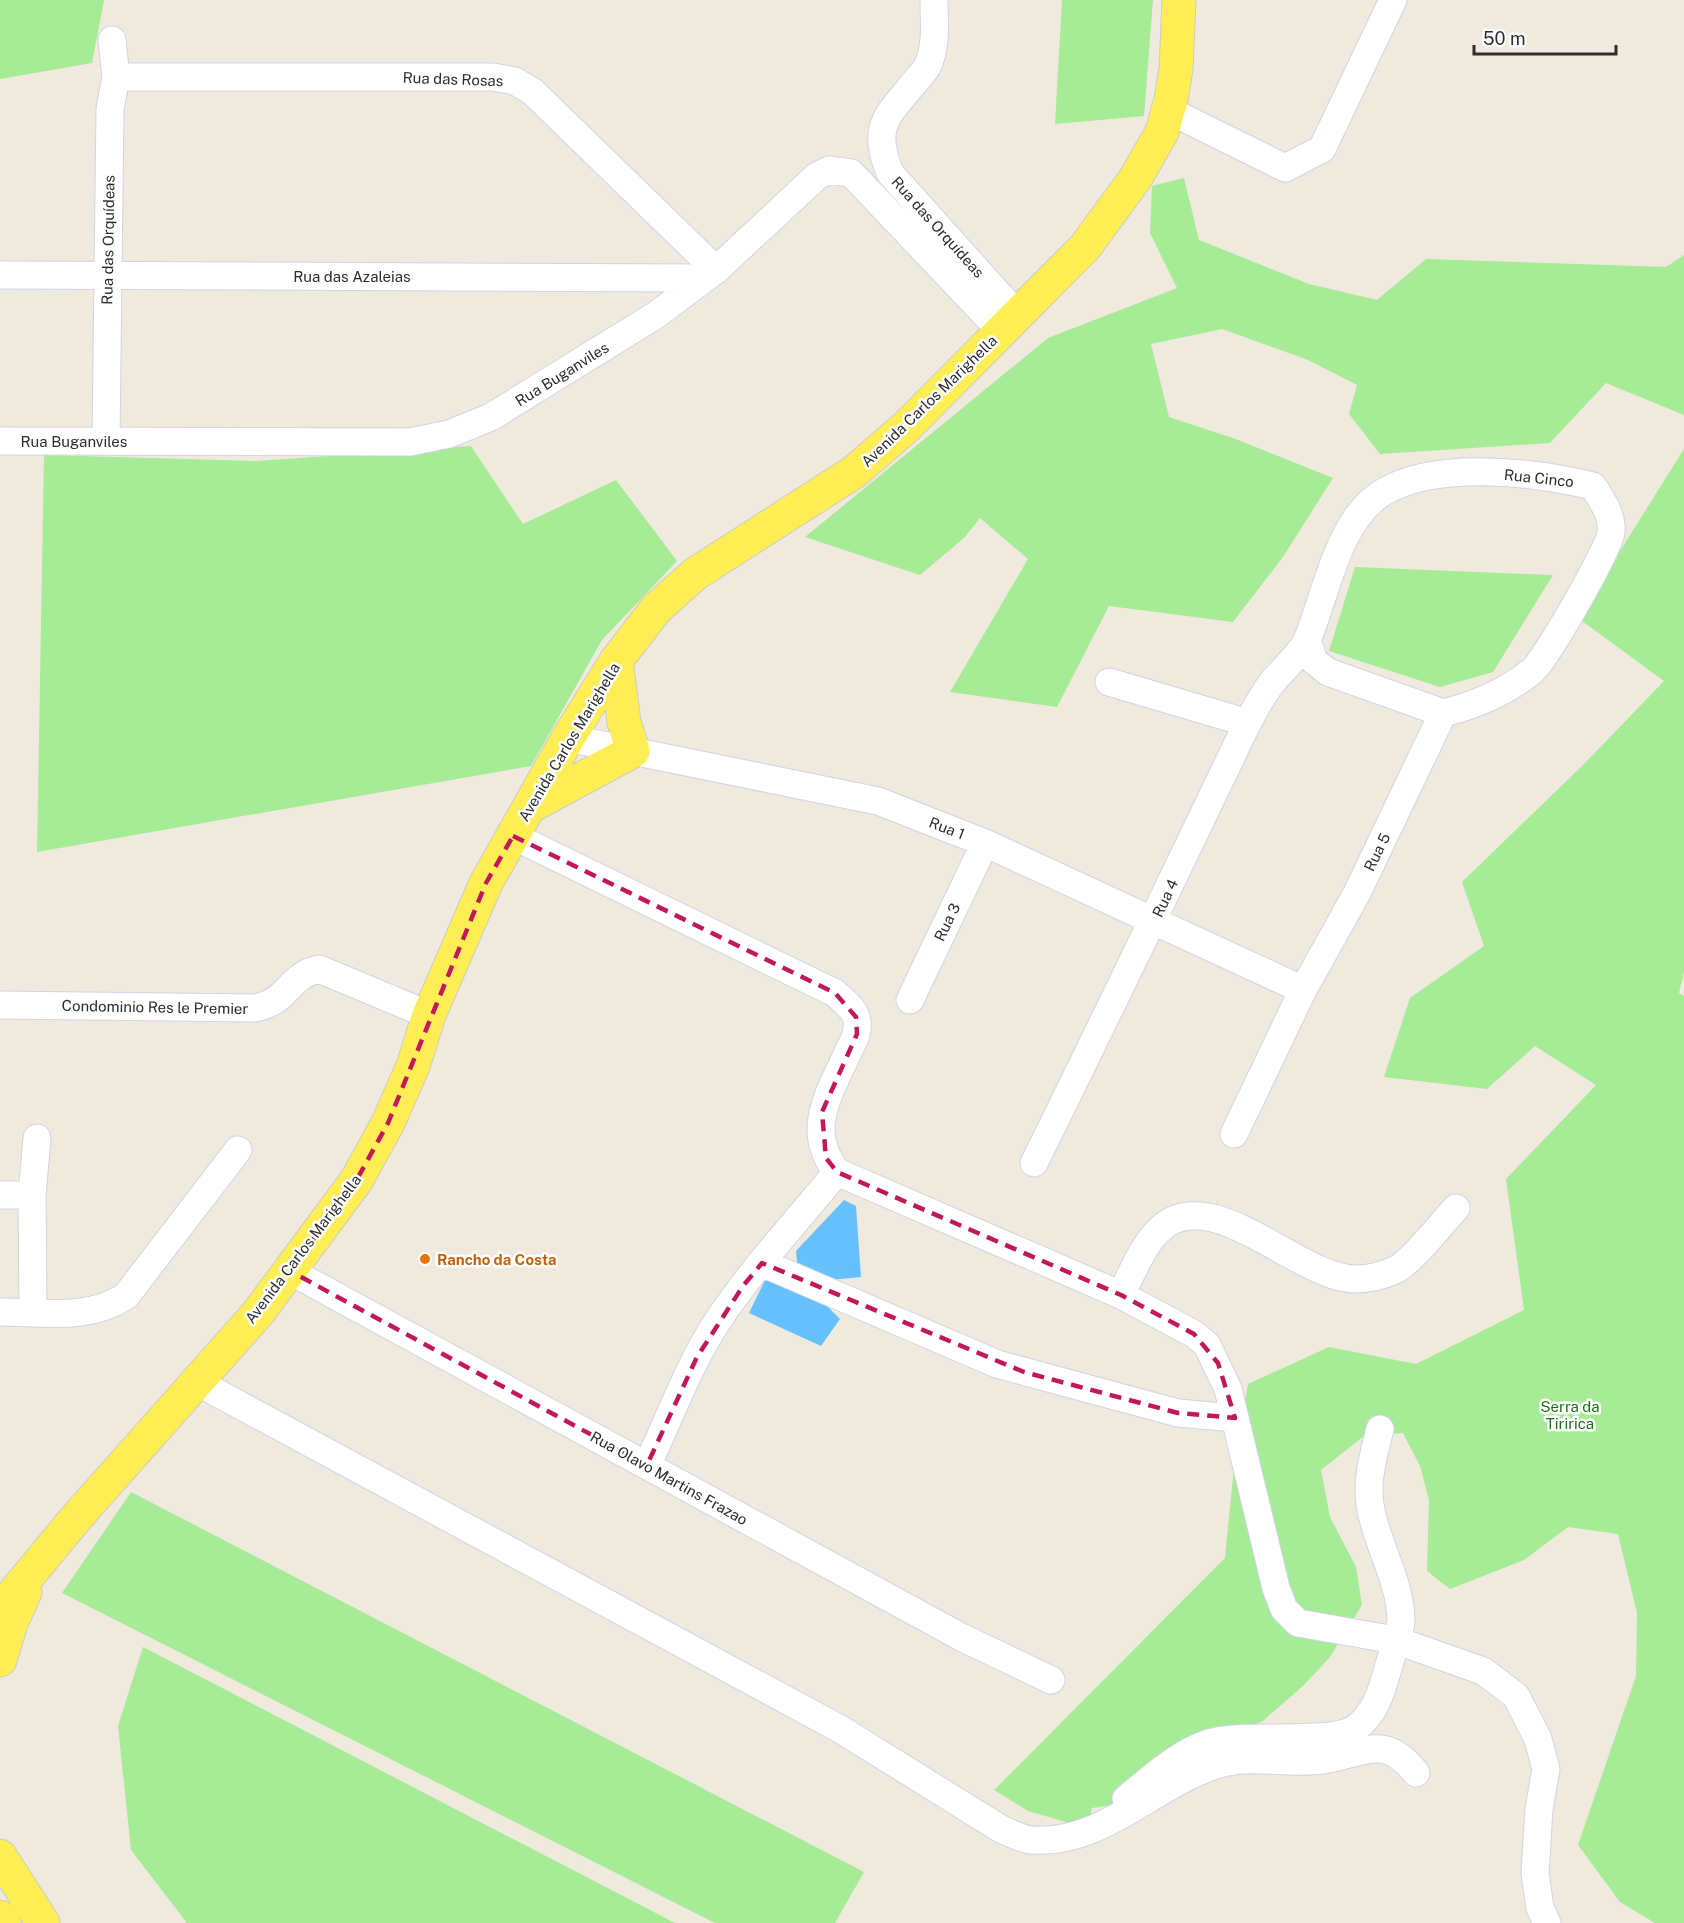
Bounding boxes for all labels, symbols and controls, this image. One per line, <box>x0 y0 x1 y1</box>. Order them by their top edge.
scale bar <box>1474 18 1616 56</box>
text: 50 m <box>1483 28 1526 49</box>
street label: Rua das Rosas <box>402 69 504 89</box>
street label: Rua das Orquídeas <box>888 173 988 281</box>
street label: Rua das Orquídeas <box>98 175 118 305</box>
street label: Rua das Azaleias <box>293 268 411 285</box>
street label: Avenida Carlos Marighella <box>858 332 1000 470</box>
street label: Rua Buganviles <box>512 338 612 410</box>
street label: Rua Buganviles <box>21 433 127 450</box>
street label: Rua Cinco <box>1503 466 1575 490</box>
street label: Avenida Carlos Marighella <box>515 660 623 824</box>
street label: Rua 1 <box>927 813 967 843</box>
street label: Rua 5 <box>1361 830 1393 874</box>
street label: Rua 4 <box>1149 876 1181 920</box>
street label: Rua 3 <box>931 900 963 944</box>
street label: Condominio Res le Premier <box>62 997 249 1017</box>
street label: Avenida Carlos Marighella <box>242 1171 364 1327</box>
place label: Rancho da Costa <box>437 1251 557 1268</box>
marker: Rancho da Costa <box>418 1252 432 1266</box>
park label: Serra da Tiririca <box>1541 1398 1600 1432</box>
street label: Rua Olavo Martins Frazao <box>587 1428 751 1528</box>

